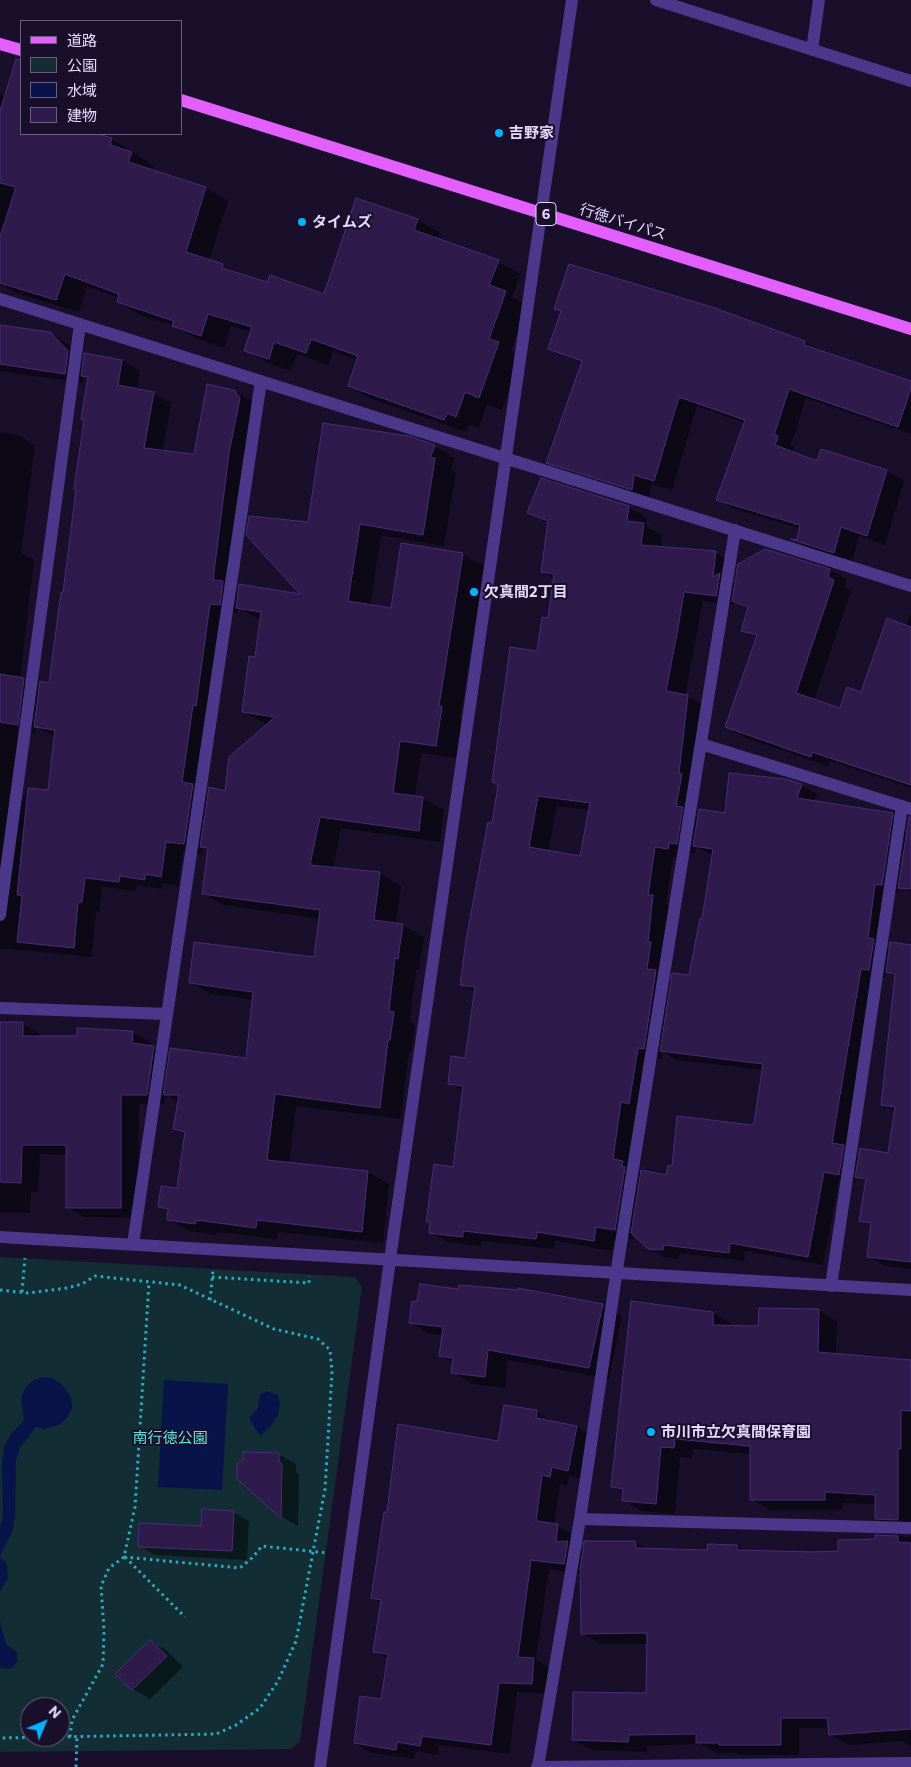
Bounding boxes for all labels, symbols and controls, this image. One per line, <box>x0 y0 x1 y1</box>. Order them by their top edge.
legend <box>20 20 182 135</box>
text: 道路 <box>67 31 97 49</box>
text: 公園 <box>67 56 97 74</box>
text: 水域 <box>67 81 97 99</box>
text: 建物 <box>67 106 97 124</box>
place label: 吉野家 <box>509 124 554 142</box>
marker: 吉野家 <box>493 127 505 139</box>
street label: 行徳バイパス <box>577 200 669 244</box>
road number: 6 <box>536 202 556 225</box>
place label: タイムズ <box>312 213 372 231</box>
marker: タイムズ <box>296 216 308 228</box>
place label: 欠真間2丁目 <box>484 583 568 601</box>
marker: 欠真間2丁目 <box>468 586 480 598</box>
place label: 市川市立欠真間保育園 <box>661 1423 811 1441</box>
marker: 市川市立欠真間保育園 <box>645 1426 657 1438</box>
park label: 南行徳公園 <box>133 1429 207 1447</box>
north arrow <box>20 1697 70 1747</box>
text: N <box>46 1702 65 1721</box>

